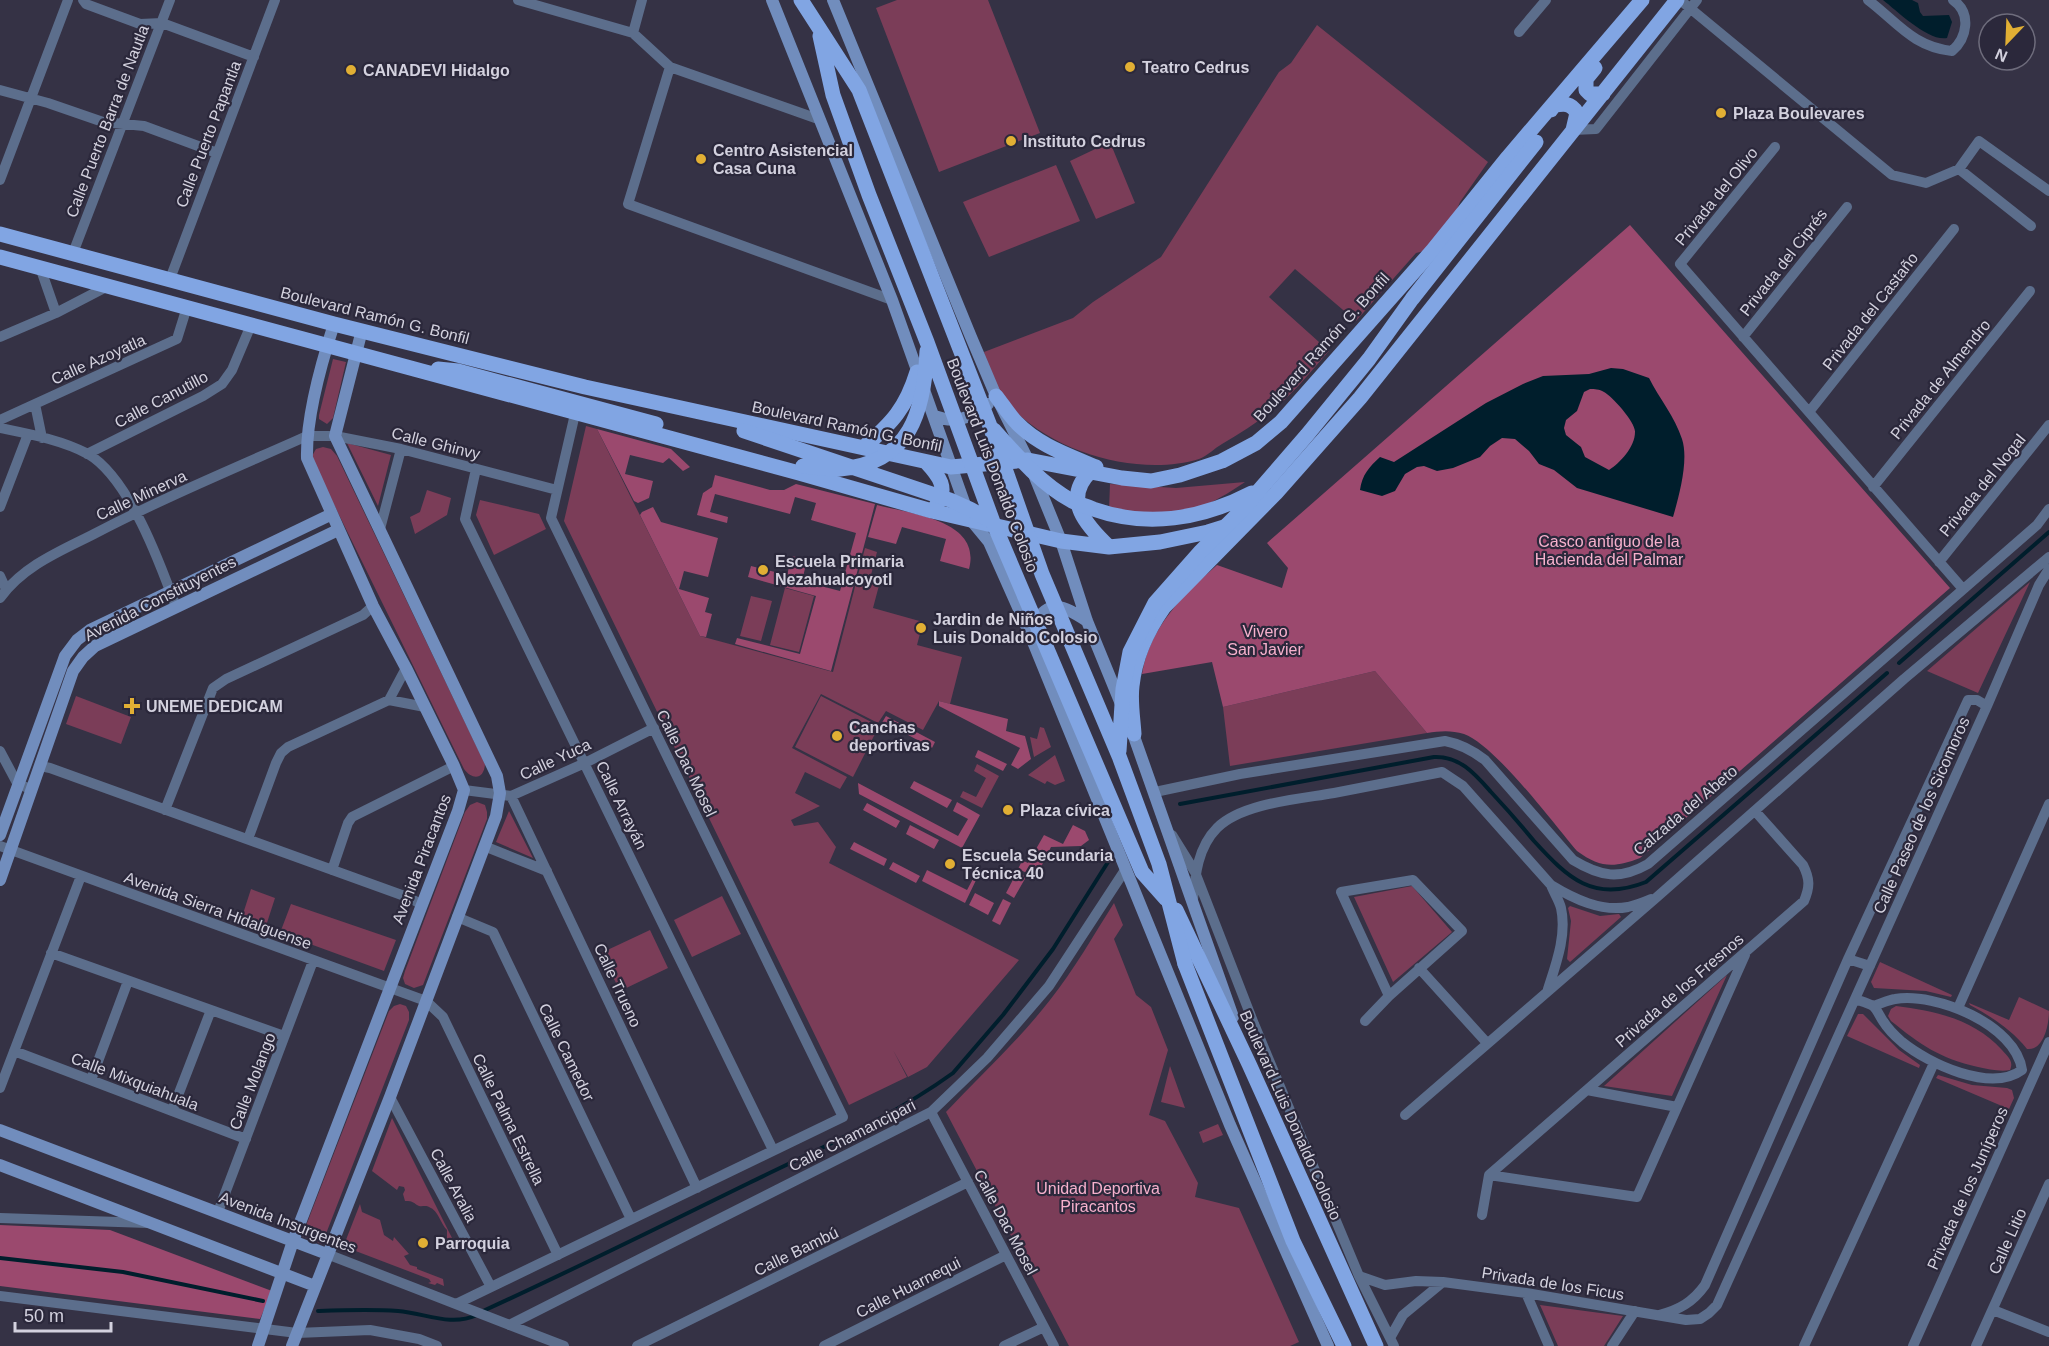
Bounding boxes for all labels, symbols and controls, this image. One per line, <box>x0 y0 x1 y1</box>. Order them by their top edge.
north arrow <box>1977 12 2037 72</box>
street label: Calle Puerto Barra de Nautla <box>63 23 152 220</box>
text: N <box>1993 45 2010 65</box>
street label: Calle Puerto Papantla <box>173 58 244 210</box>
place label: Teatro Cedrus <box>1142 59 1249 76</box>
marker: Teatro Cedrus <box>1123 60 1137 74</box>
place label: CANADEVI Hidalgo <box>363 62 510 79</box>
marker: CANADEVI Hidalgo <box>344 63 358 77</box>
place label: Plaza Boulevares <box>1733 105 1865 122</box>
marker: Plaza Boulevares <box>1714 106 1728 120</box>
place label: Instituto Cedrus <box>1023 133 1146 150</box>
marker: Instituto Cedrus <box>1004 134 1018 148</box>
place label: Centro Asistencial Casa Cuna <box>713 142 853 177</box>
street label: Privada del Olivo <box>1672 144 1761 249</box>
marker: Centro Asistencial Casa Cuna <box>694 152 708 166</box>
street label: Privada del Ciprés <box>1736 206 1830 319</box>
street label: Privada del Castaño <box>1819 249 1922 373</box>
street label: Boulevard Ramón G. Bonfil <box>1250 270 1393 425</box>
street label: Boulevard Ramón G. Bonfil <box>279 284 471 347</box>
street label: Privada de Almendro <box>1887 316 1994 442</box>
street label: Calle Azoyatla <box>48 331 148 388</box>
street label: Boulevard Luis Donaldo Colosio <box>944 356 1041 575</box>
street label: Calle Canutillo <box>112 368 211 431</box>
street label: Boulevard Ramón G. Bonfil <box>750 398 943 455</box>
street label: Calle Ghinvy <box>390 424 482 463</box>
street label: Privada del Nogal <box>1936 431 2029 540</box>
street label: Calle Minerva <box>93 467 189 524</box>
park label: Casco antiguo de la Hacienda del Palmar <box>1535 533 1684 568</box>
street label: Avenida Constituyentes <box>82 553 239 644</box>
place label: Escuela Primaria Nezahualcoyotl <box>775 553 904 588</box>
marker: Escuela Primaria Nezahualcoyotl <box>756 563 770 577</box>
place label: Jardin de Niños Luis Donaldo Colosio <box>933 611 1098 646</box>
marker: Jardin de Niños Luis Donaldo Colosio <box>914 621 928 635</box>
park label: Vivero San Javier <box>1227 623 1303 658</box>
marker: UNEME DEDICAM <box>123 697 141 715</box>
place label: UNEME DEDICAM <box>146 698 283 715</box>
street label: Calle Dac Mosel <box>653 707 720 819</box>
street label: Calle Paseo de los Sicomoros <box>1870 714 1973 916</box>
place label: Canchas deportivas <box>849 719 930 754</box>
marker: Canchas deportivas <box>830 729 844 743</box>
street label: Calle Yuca <box>517 736 593 783</box>
street label: Calle Arrayán <box>593 758 650 852</box>
street label: Calzada del Abeto <box>1630 762 1741 859</box>
street label: Avenida Piracantos <box>389 792 454 926</box>
place label: Plaza cívica <box>1020 802 1110 819</box>
marker: Plaza cívica <box>1001 803 1015 817</box>
place label: Escuela Secundaria Técnica 40 <box>962 847 1113 882</box>
marker: Escuela Secundaria Técnica 40 <box>943 857 957 871</box>
street label: Avenida Sierra Hidalguense <box>122 869 314 952</box>
street label: Privada de los Fresnos <box>1612 930 1747 1050</box>
street label: Calle Trueno <box>591 941 644 1030</box>
street label: Calle Camedor <box>536 1001 598 1105</box>
street label: Boulevard Luis Donaldo Colosio <box>1236 1008 1345 1223</box>
street label: Calle Molango <box>226 1030 279 1132</box>
street label: Calle Mixquiahuala <box>69 1049 201 1114</box>
street label: Calle Palma Estrella <box>469 1051 548 1188</box>
street label: Calle Chamancipari <box>786 1096 918 1175</box>
street label: Privada de los Juníperos <box>1924 1104 2011 1272</box>
street label: Calle Aralia <box>427 1146 480 1225</box>
street label: Calle Dac Mosel <box>971 1167 1040 1278</box>
park label: Unidad Deportiva Piracantos <box>1036 1180 1160 1215</box>
street label: Avenida Insurgentes <box>217 1188 359 1256</box>
street label: Calle Litio <box>1985 1206 2030 1277</box>
street label: Calle Bambú <box>751 1224 841 1279</box>
place label: Parroquia <box>435 1235 510 1252</box>
marker: Parroquia <box>416 1236 430 1250</box>
street label: Calle Huarnequi <box>853 1254 963 1321</box>
street label: Privada de los Ficus <box>1480 1264 1625 1303</box>
scale bar <box>15 1295 111 1333</box>
text: 50 m <box>24 1306 64 1326</box>

